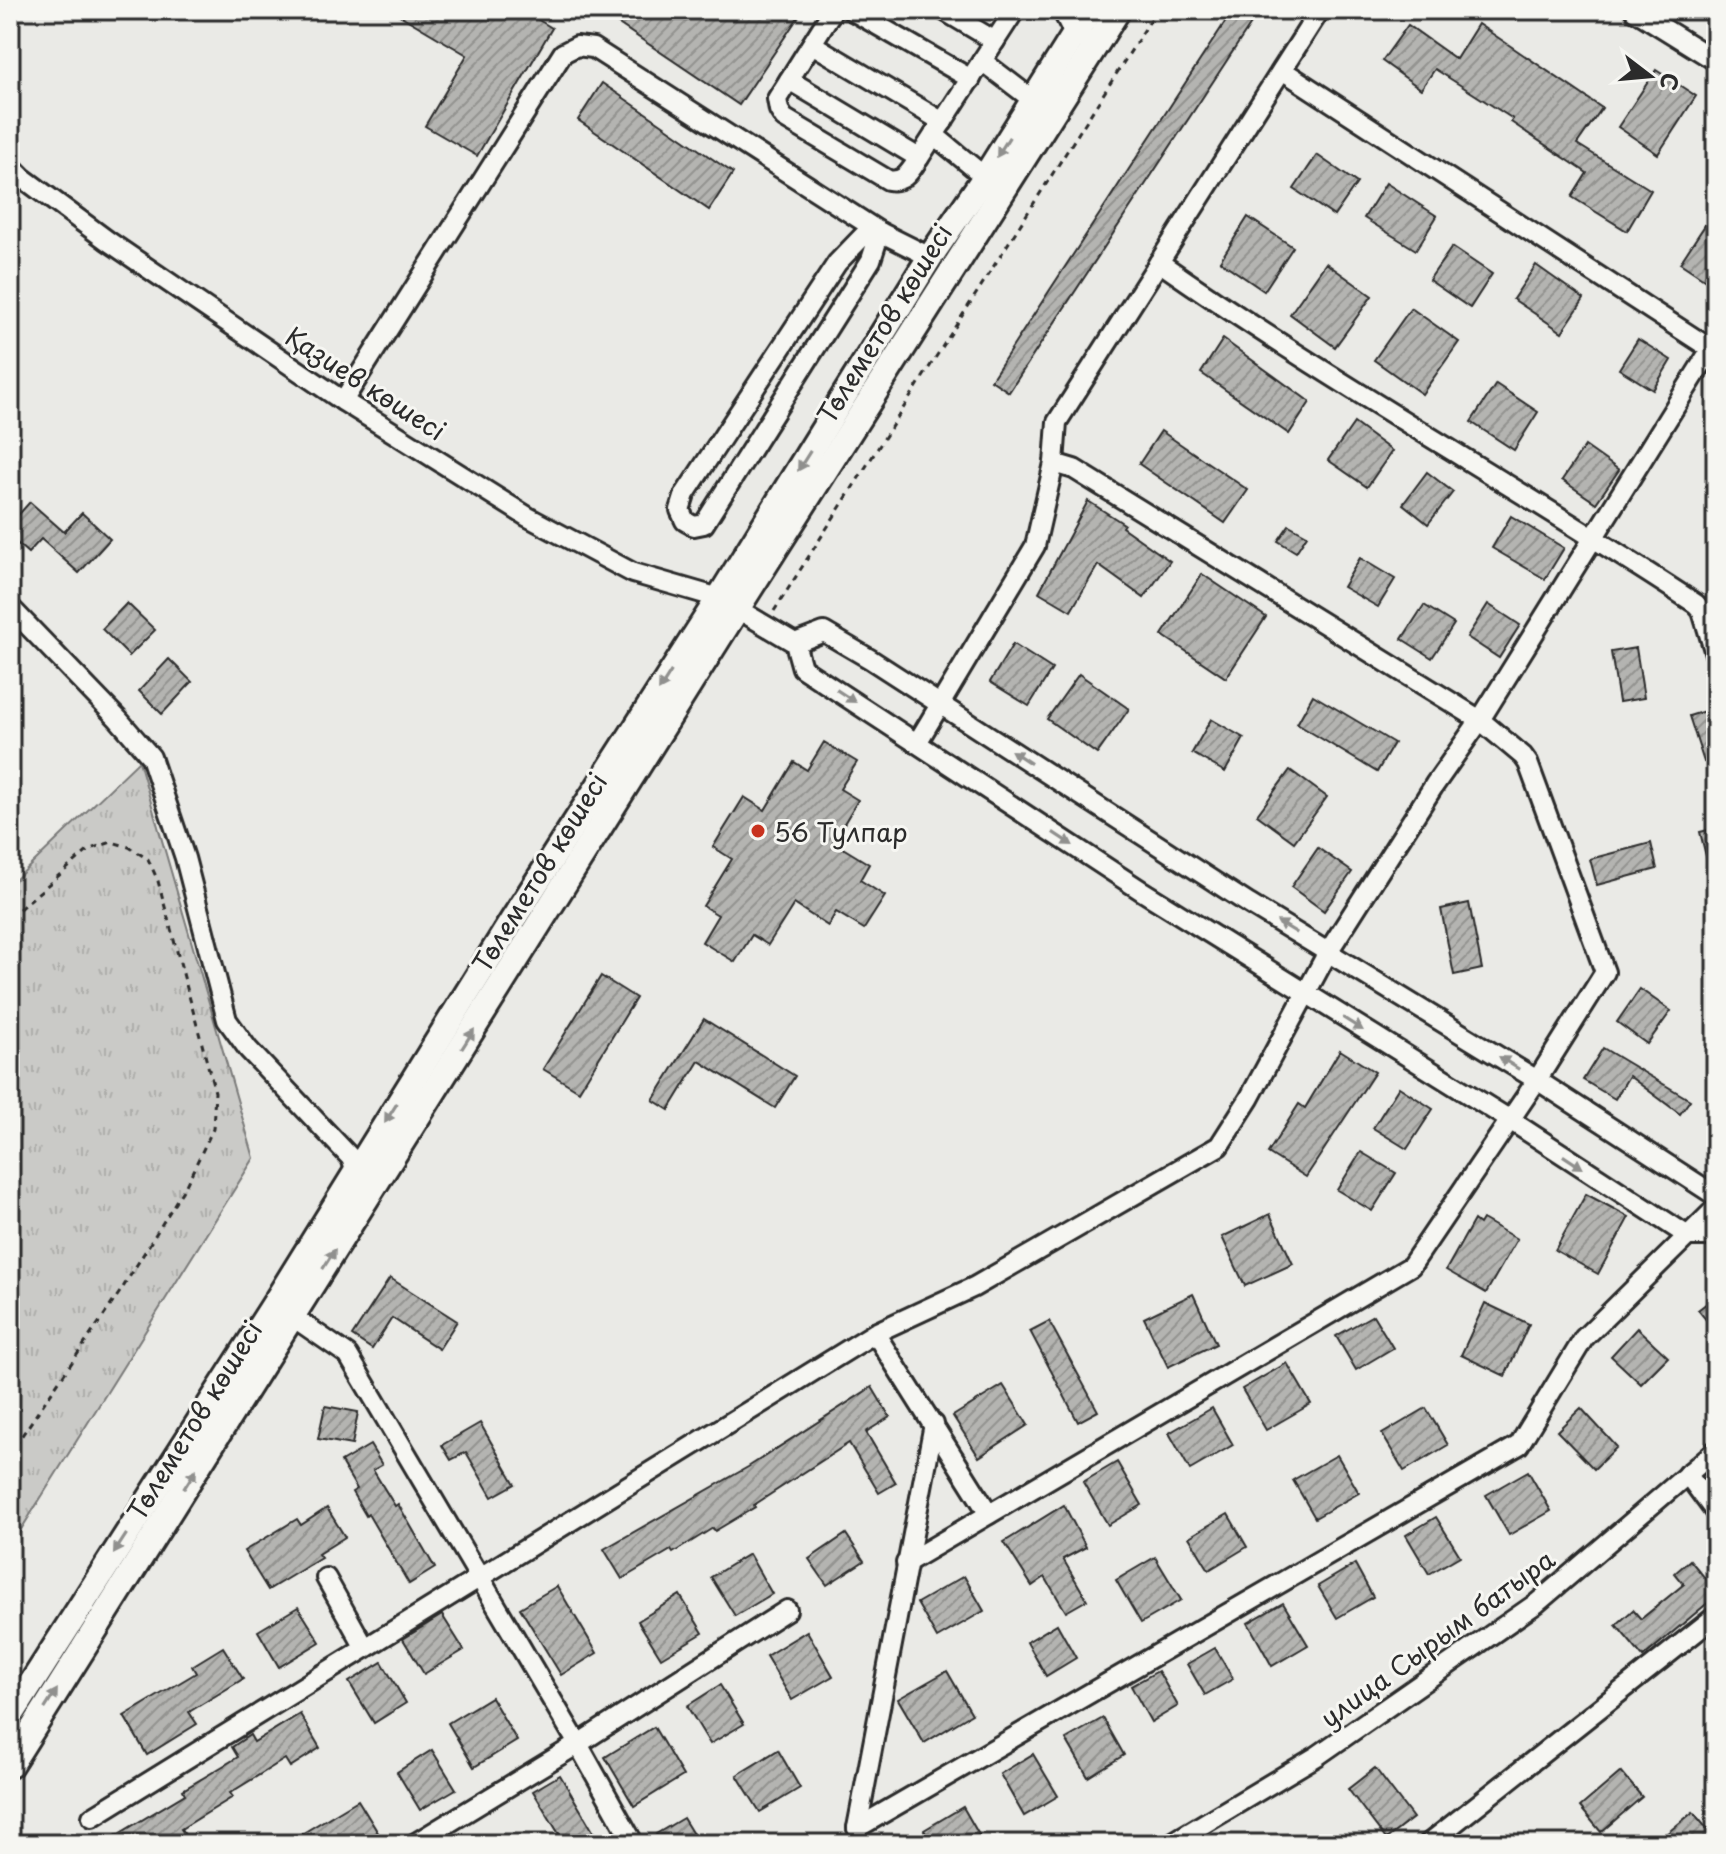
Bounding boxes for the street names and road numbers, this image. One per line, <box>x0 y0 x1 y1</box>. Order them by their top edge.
street label: Төлеметов көшесі <box>807 216 961 430</box>
street label: Қазиев көшесі <box>278 317 454 449</box>
street label: Төлеметов көшесі <box>462 765 616 979</box>
street label: Төлеметов көшесі <box>117 1313 271 1527</box>
street label: улица Сырым батыра <box>1312 1539 1563 1736</box>

